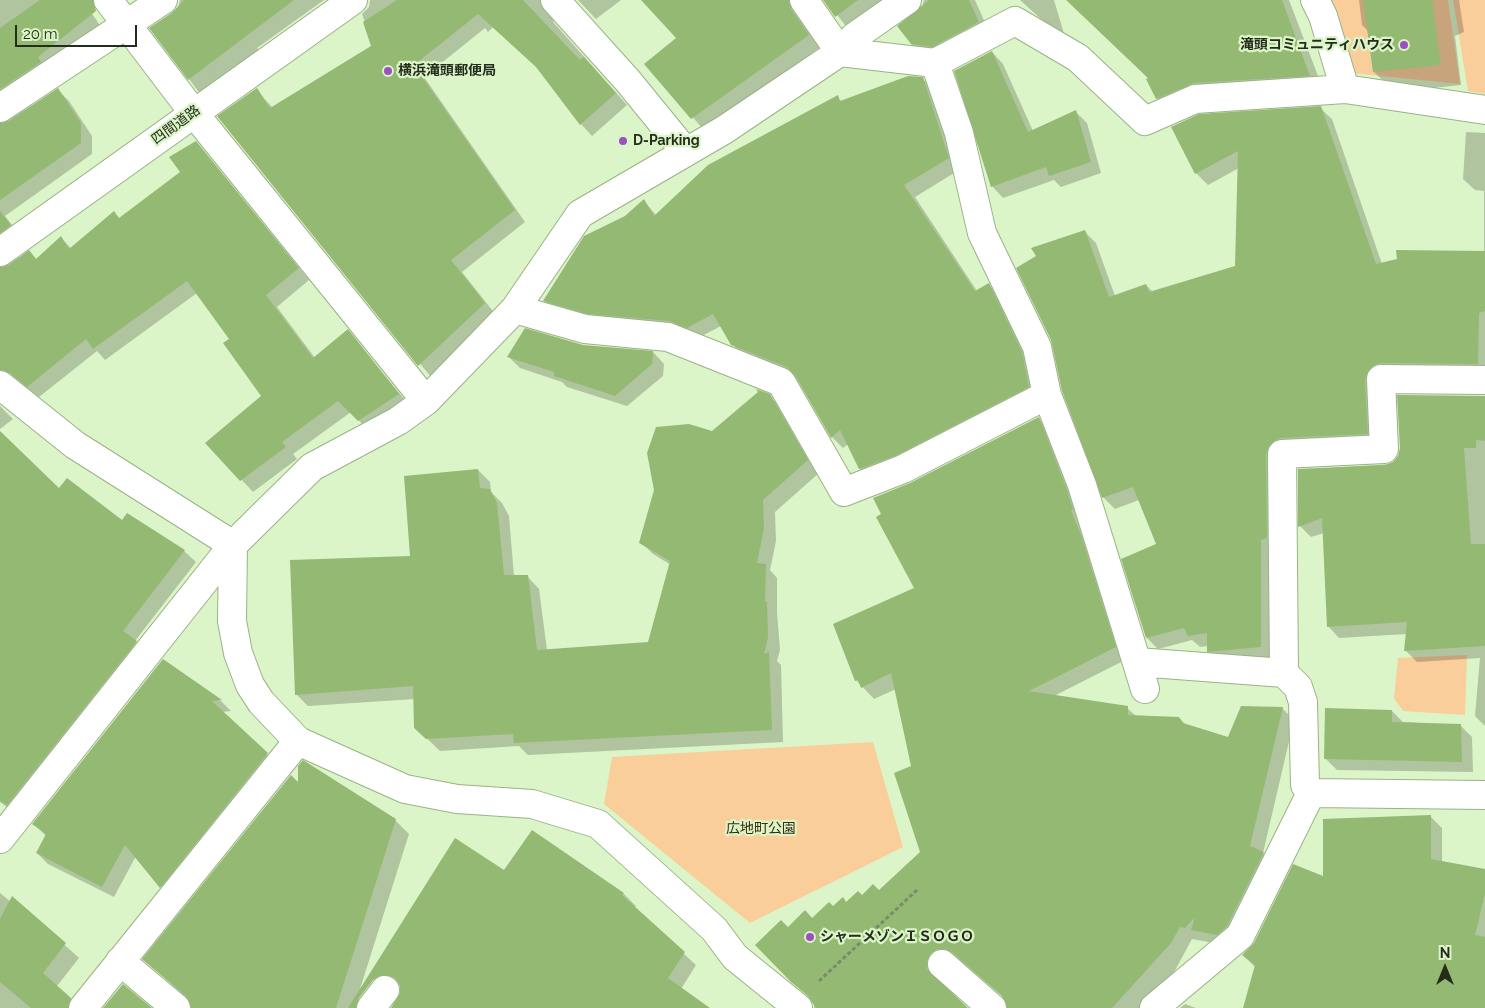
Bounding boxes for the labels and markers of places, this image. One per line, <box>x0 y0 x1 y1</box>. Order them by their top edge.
place label: 滝頭コミュニティハウス <box>1240 37 1394 53</box>
marker: 滝頭コミュニティハウス <box>1398 39 1410 51</box>
place label: 横浜滝頭郵便局 <box>398 63 496 79</box>
marker: 横浜滝頭郵便局 <box>382 65 394 77</box>
place label: D-Parking <box>633 133 700 149</box>
marker: D-Parking <box>617 135 629 147</box>
place label: シャーメゾンＩＳＯＧＯ <box>820 929 974 945</box>
marker: シャーメゾンＩＳＯＧＯ <box>804 931 816 943</box>

